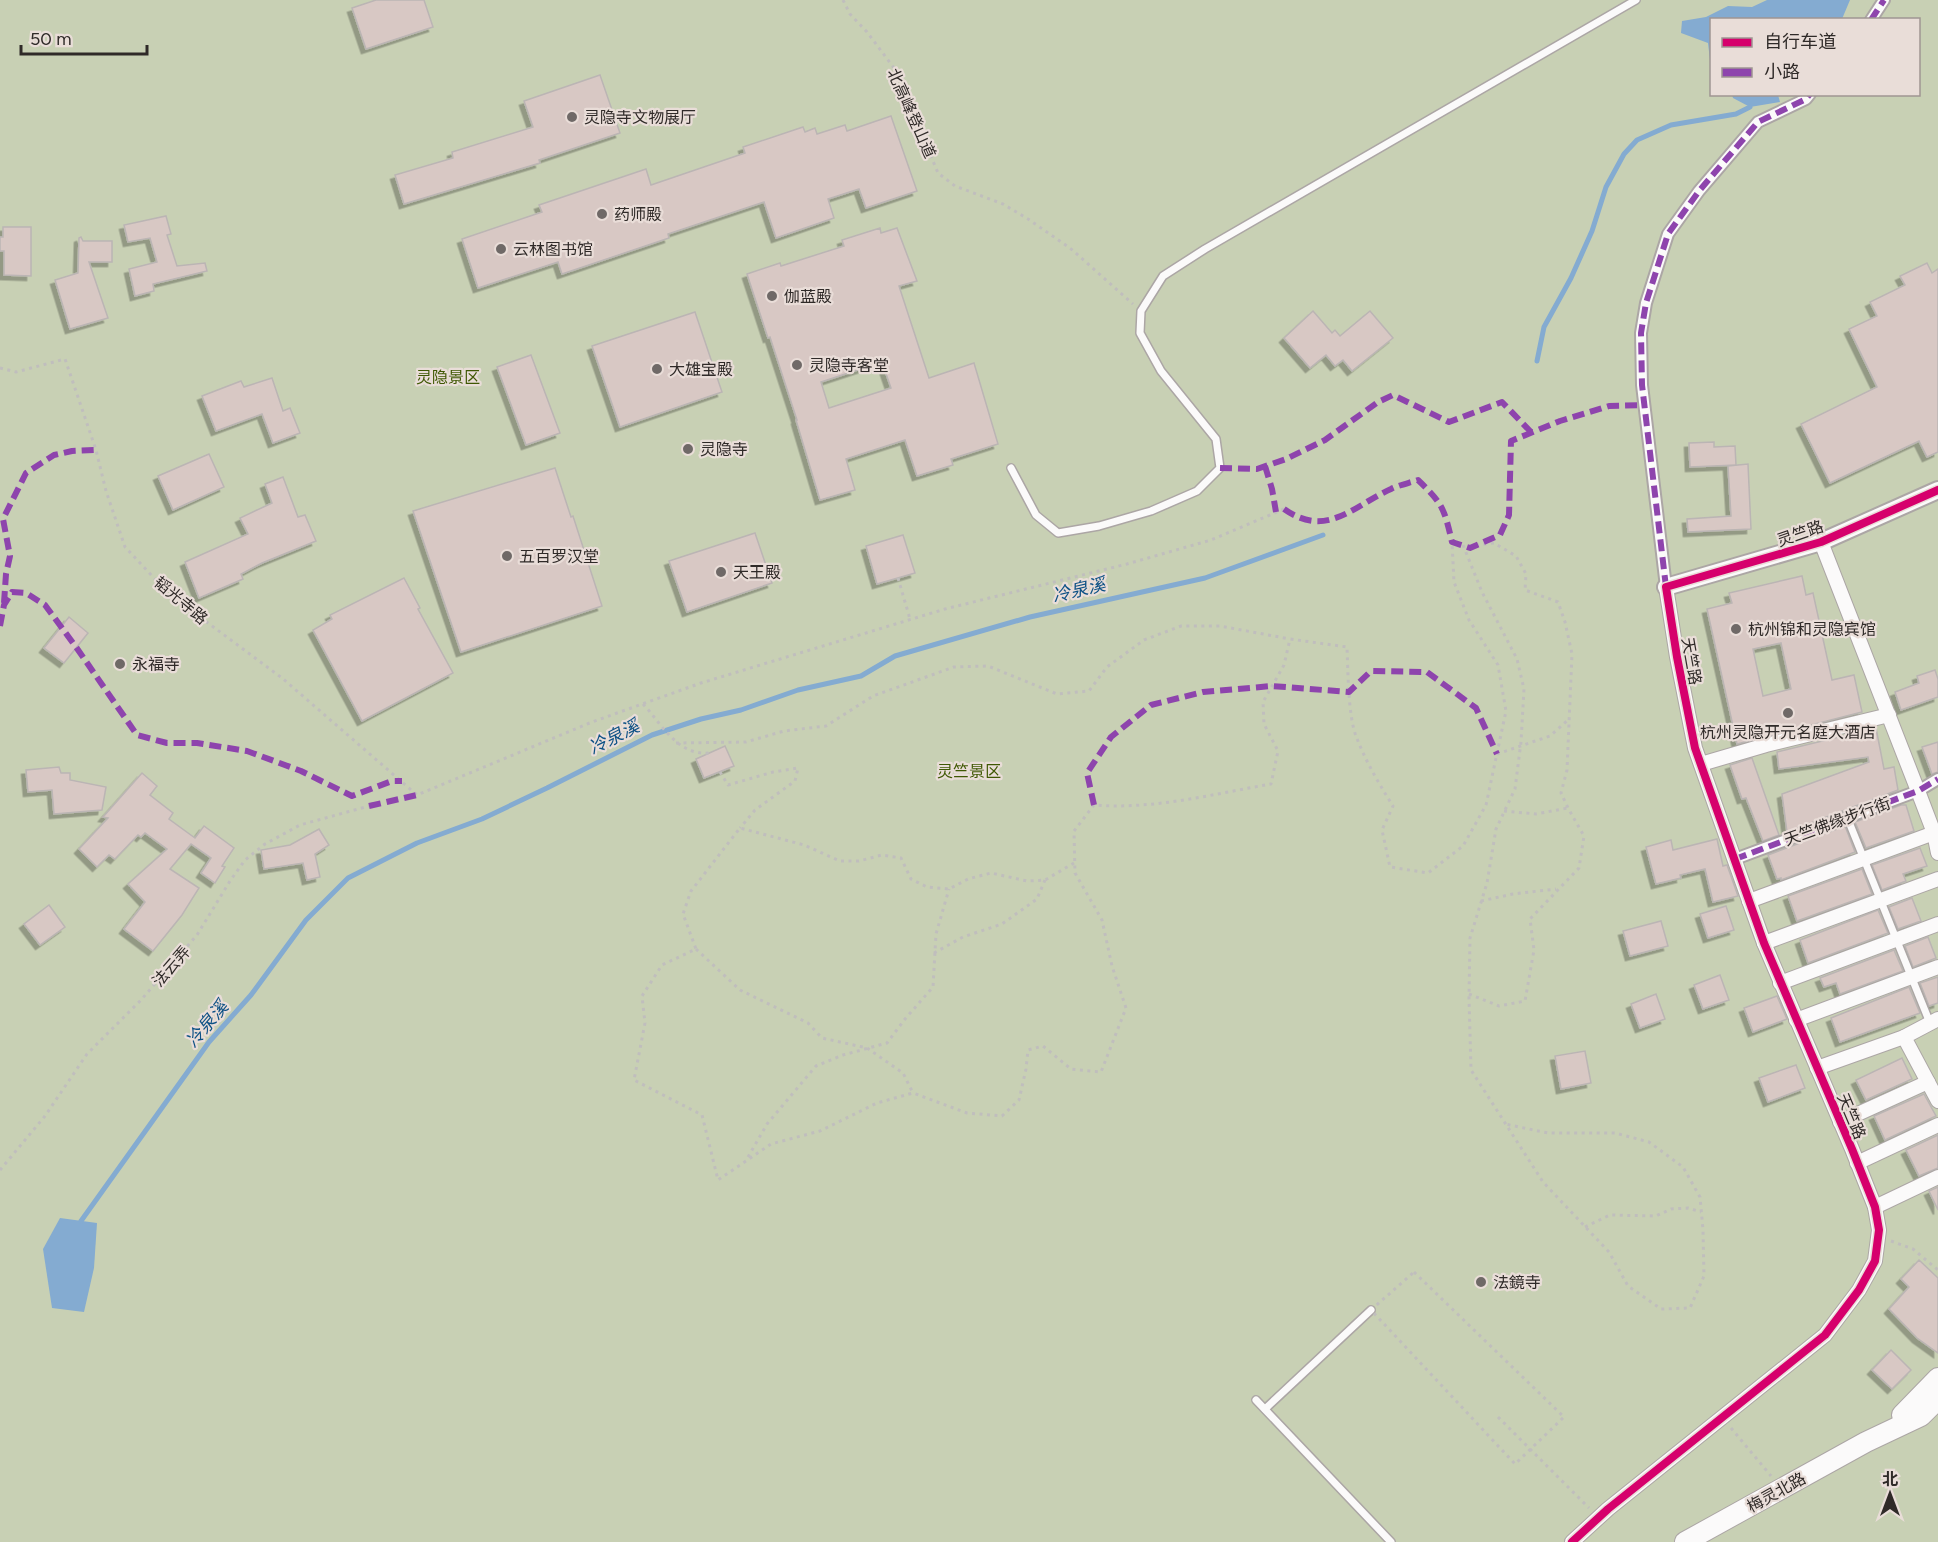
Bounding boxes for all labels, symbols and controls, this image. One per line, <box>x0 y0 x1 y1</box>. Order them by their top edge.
scale bar <box>21 18 147 56</box>
legend <box>1710 18 1920 96</box>
text: 50 m <box>30 28 72 50</box>
text: 自行车道 <box>1764 31 1836 53</box>
text: 小路 <box>1764 61 1800 83</box>
street label: 北高峰登山道 <box>883 65 940 161</box>
place label: 灵隐寺文物展厅 <box>584 108 696 127</box>
marker: 灵隐寺文物展厅 <box>565 110 579 124</box>
place label: 药师殿 <box>614 205 662 224</box>
marker: 药师殿 <box>595 207 609 221</box>
place label: 云林图书馆 <box>513 240 593 259</box>
marker: 云林图书馆 <box>494 242 508 256</box>
place label: 伽蓝殿 <box>784 287 832 306</box>
marker: 伽蓝殿 <box>765 289 779 303</box>
place label: 灵隐寺客堂 <box>809 356 889 375</box>
marker: 灵隐寺客堂 <box>790 358 804 372</box>
place label: 大雄宝殿 <box>669 360 733 379</box>
marker: 大雄宝殿 <box>650 362 664 376</box>
park label: 灵隐景区 <box>416 368 480 387</box>
place label: 灵隐寺 <box>700 440 748 459</box>
marker: 灵隐寺 <box>681 442 695 456</box>
street label: 灵竺路 <box>1774 517 1826 550</box>
place label: 五百罗汉堂 <box>519 547 599 566</box>
marker: 五百罗汉堂 <box>500 549 514 563</box>
place label: 天王殿 <box>733 563 781 582</box>
marker: 天王殿 <box>714 565 728 579</box>
street label: 韬光寺路 <box>150 573 211 628</box>
water label: 冷泉溪 <box>1050 573 1110 607</box>
place label: 杭州锦和灵隐宾馆 <box>1748 620 1876 639</box>
marker: 杭州锦和灵隐宾馆 <box>1729 622 1743 636</box>
street label: 天竺路 <box>1678 636 1705 686</box>
place label: 永福寺 <box>132 655 180 674</box>
marker: 永福寺 <box>113 657 127 671</box>
marker: 杭州灵隐开元名庭大酒店 <box>1781 706 1795 720</box>
water label: 冷泉溪 <box>585 714 645 759</box>
place label: 杭州灵隐开元名庭大酒店 <box>1700 723 1876 742</box>
park label: 灵竺景区 <box>937 762 1001 781</box>
street label: 天竺佛缘步行街 <box>1781 793 1893 850</box>
street label: 法云弄 <box>148 942 194 991</box>
water label: 冷泉溪 <box>181 995 234 1052</box>
street label: 天竺路 <box>1833 1090 1870 1142</box>
place label: 法鏡寺 <box>1493 1273 1541 1292</box>
marker: 法鏡寺 <box>1474 1275 1488 1289</box>
north arrow <box>1860 1464 1920 1524</box>
street label: 梅灵北路 <box>1744 1469 1809 1516</box>
text: 北 <box>1882 1470 1898 1489</box>

